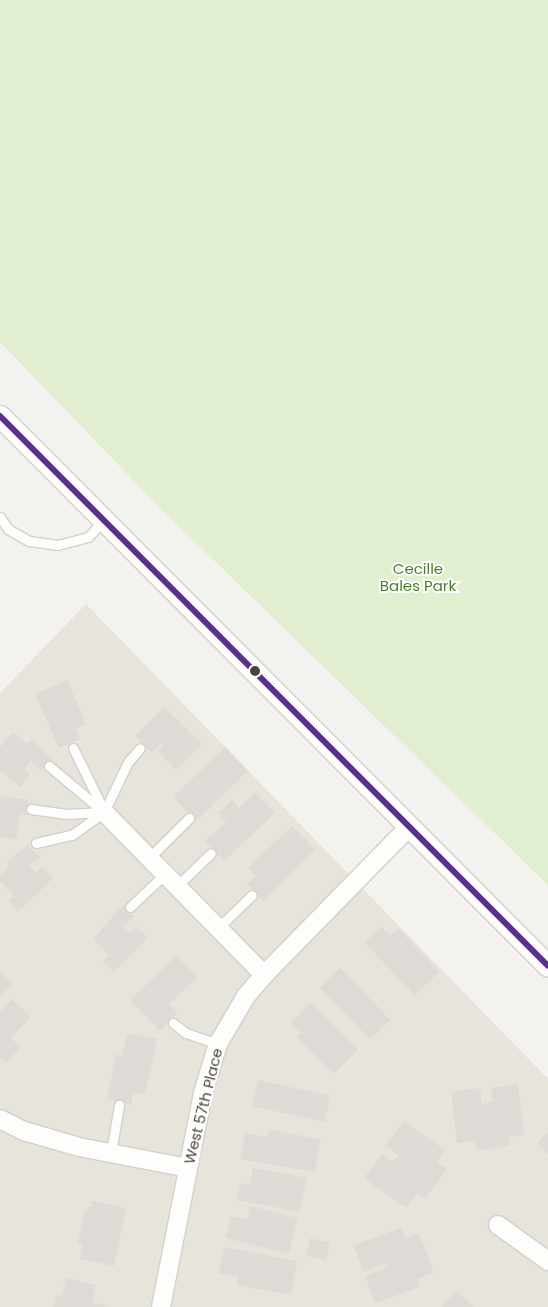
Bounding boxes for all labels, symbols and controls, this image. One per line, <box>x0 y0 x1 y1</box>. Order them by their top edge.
park label: Cecille Bales Park <box>380 559 456 594</box>
unlabelled marker <box>250 666 260 676</box>
street label: West 57th Place <box>180 1046 226 1166</box>

